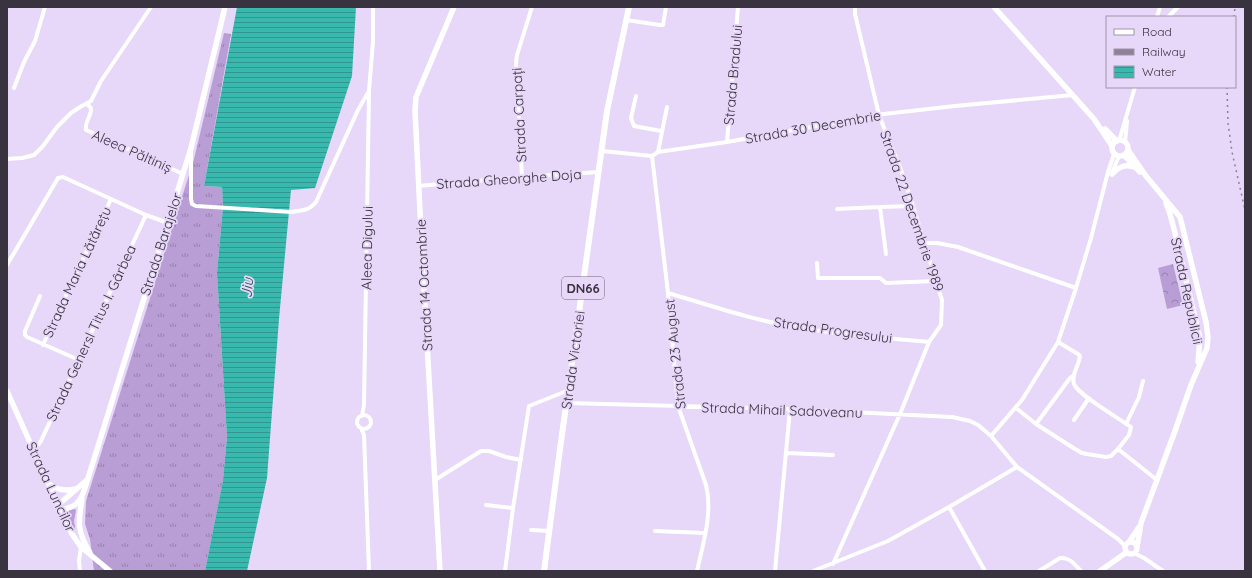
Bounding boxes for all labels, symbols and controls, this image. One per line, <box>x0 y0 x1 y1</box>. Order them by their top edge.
legend <box>1106 16 1236 88</box>
street label: Strada Bradului <box>720 24 746 126</box>
text: Road <box>1142 24 1172 39</box>
text: Railway <box>1142 44 1186 59</box>
text: Water <box>1142 64 1177 79</box>
street label: Strada Carpați <box>508 67 530 163</box>
street label: Strada 30 Decembrie <box>744 106 882 148</box>
street label: Aleea Păltiniș <box>89 125 175 177</box>
street label: Strada 22 Decembrie 1989 <box>876 128 948 294</box>
street label: Strada Gheorghe Doja <box>436 165 582 193</box>
street label: Strada Barajelor <box>136 190 186 298</box>
street label: Strada Maria Lătăreţu <box>39 204 115 340</box>
street label: Aleea Digului <box>357 206 377 290</box>
street label: Strada 14 Octombrie <box>412 219 436 351</box>
street label: Strada Republicii <box>1167 236 1207 346</box>
street label: Strada Genersl Titus I. Gârbea <box>42 242 140 424</box>
water label: Jiu <box>237 276 257 299</box>
road number: DN66 <box>562 277 604 299</box>
street label: Strada 23 August <box>660 298 690 410</box>
street label: Strada Victoriei <box>557 310 589 410</box>
street label: Strada Progresului <box>773 313 893 347</box>
street label: Strada Mihail Sadoveanu <box>701 398 863 422</box>
street label: Strada Luncilor <box>22 439 80 536</box>

